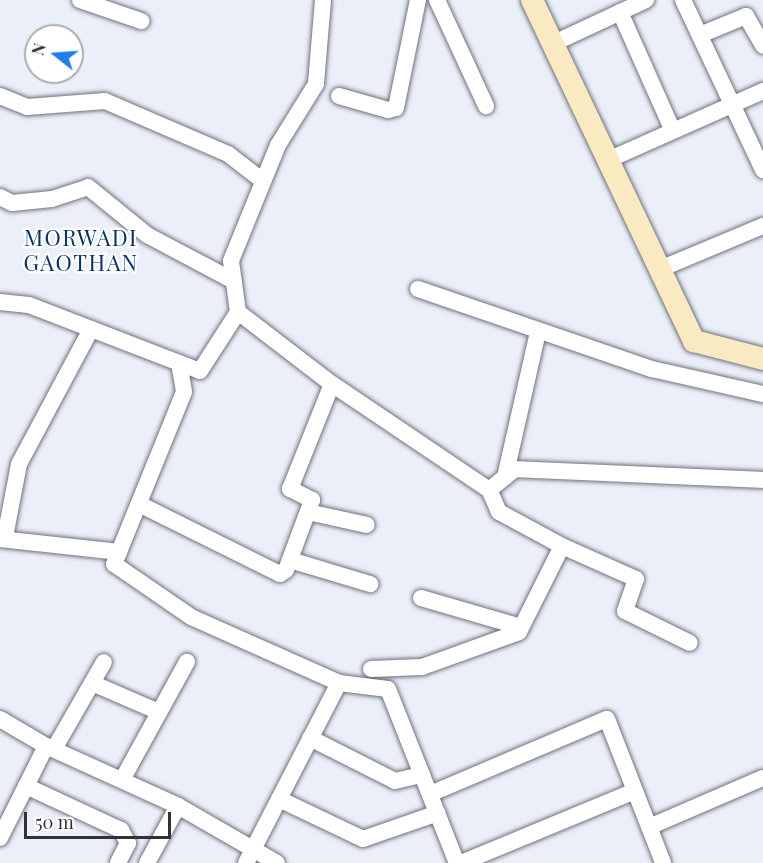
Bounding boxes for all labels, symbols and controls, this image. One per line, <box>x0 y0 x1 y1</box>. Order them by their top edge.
north arrow <box>24 24 84 84</box>
text: N <box>26 41 50 58</box>
district label: MORWADI GAOTHAN <box>23 224 139 276</box>
scale bar <box>27 800 174 838</box>
text: 50 m <box>35 810 74 834</box>

